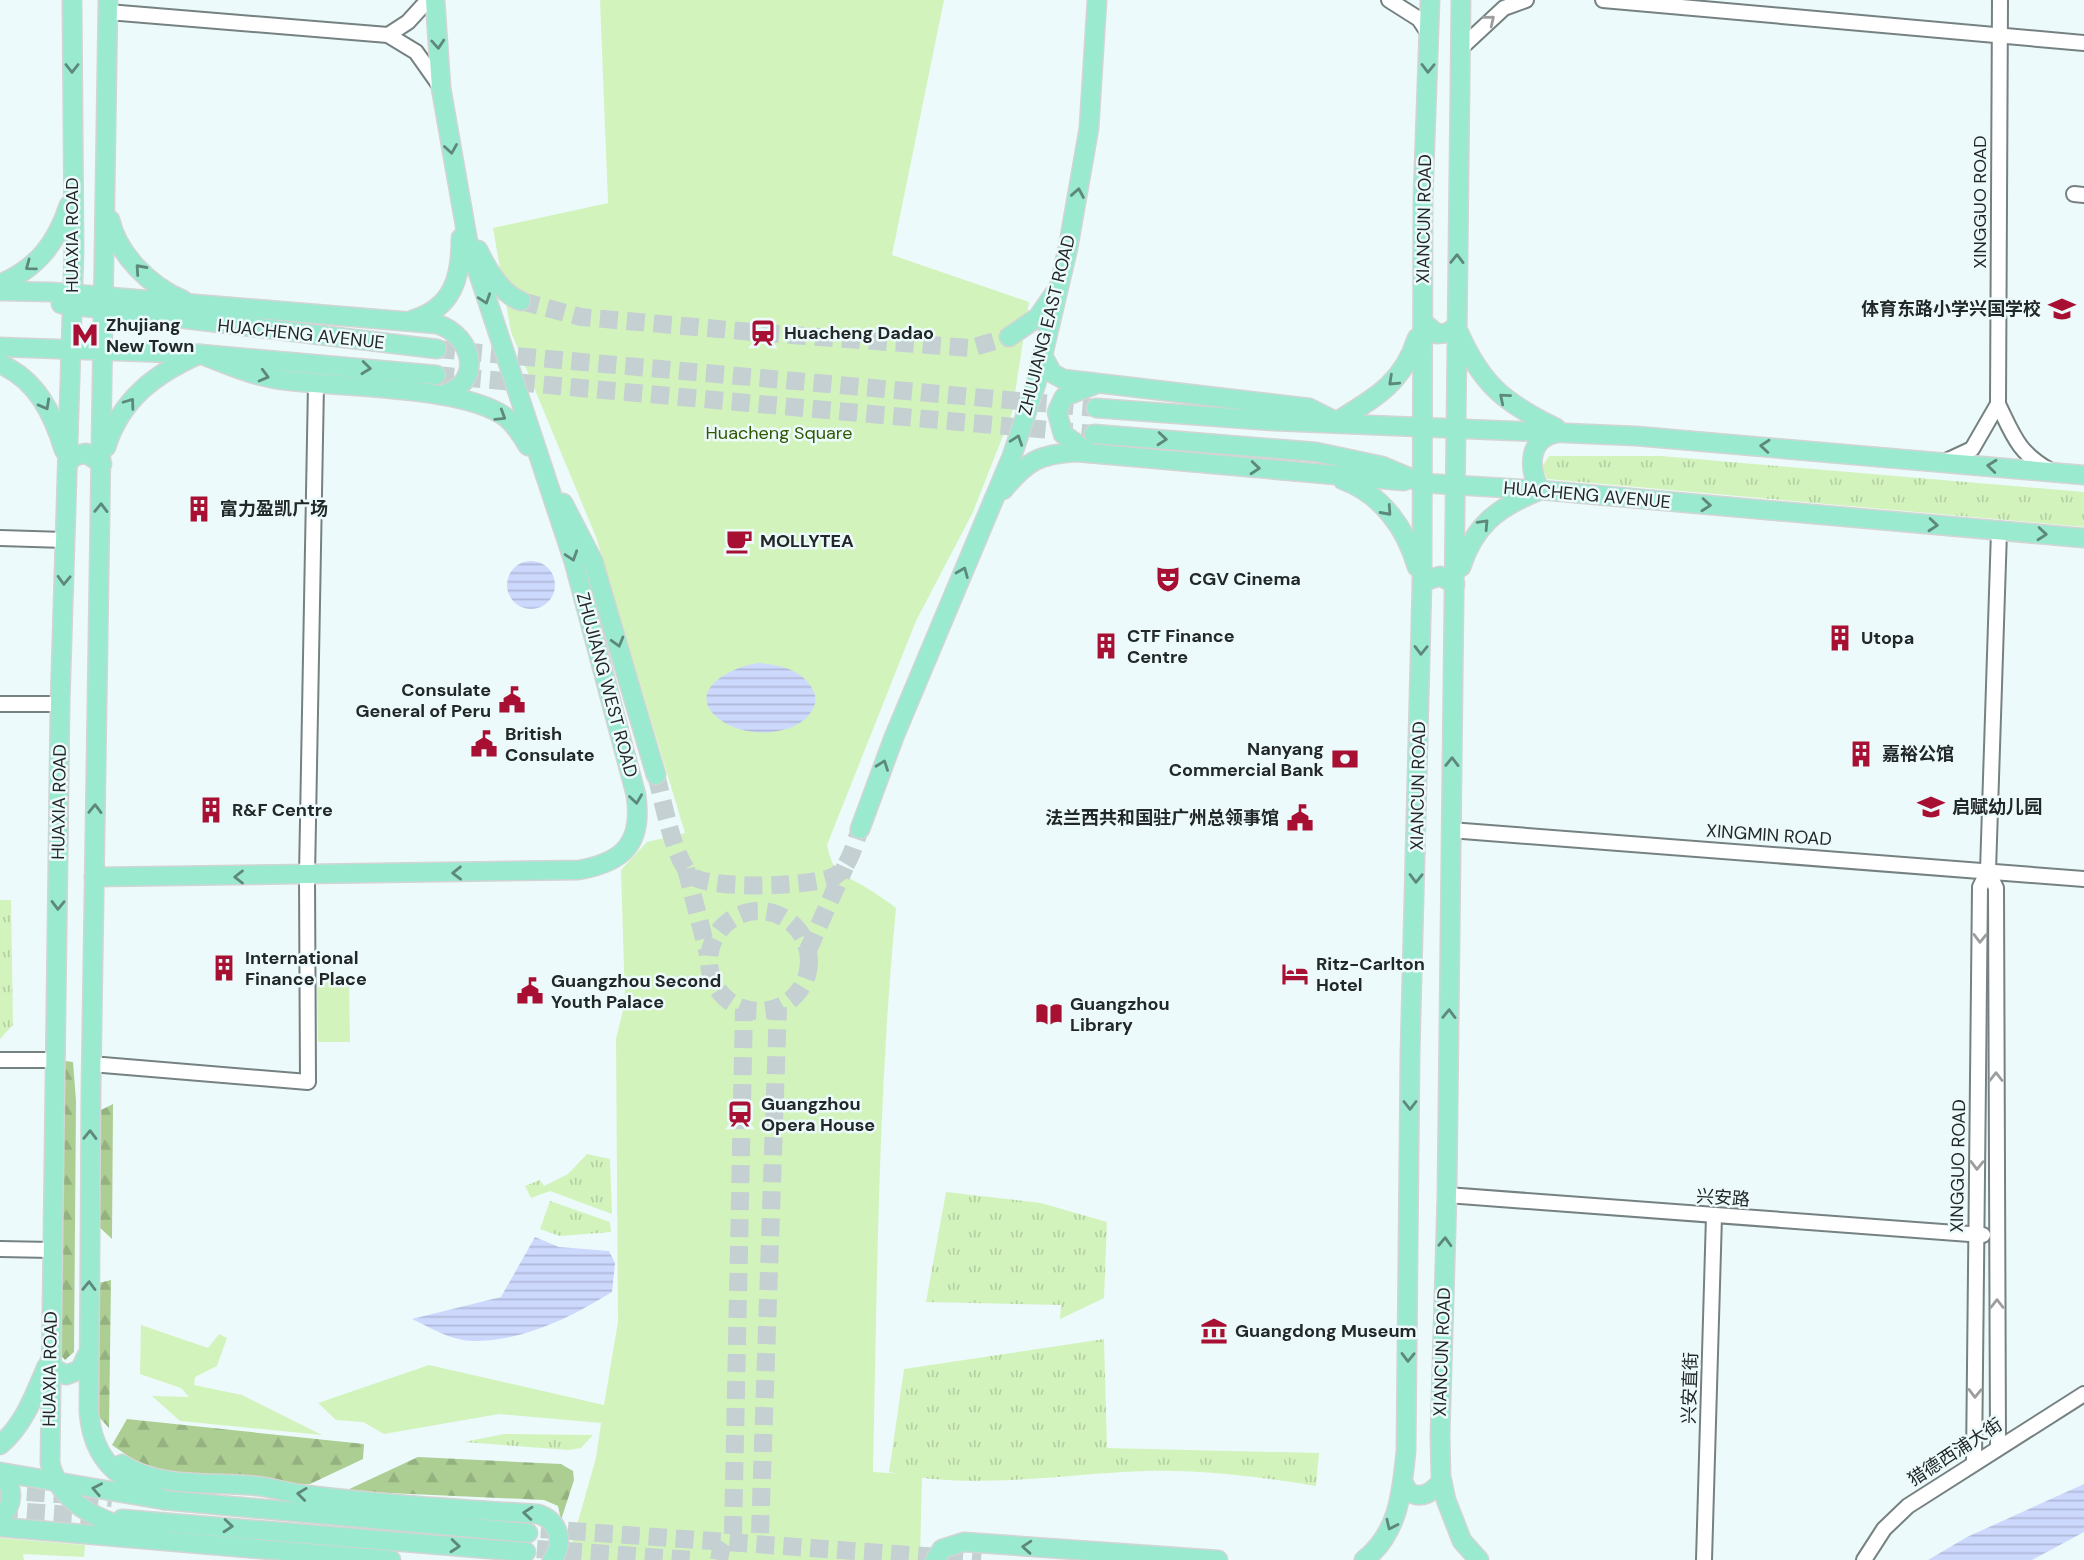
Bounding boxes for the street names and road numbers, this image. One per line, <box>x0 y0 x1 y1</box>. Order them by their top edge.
street label: XINGGUO ROAD <box>1968 135 1992 269</box>
street label: XIANCUN ROAD <box>1411 154 1437 284</box>
street label: HUAXIA ROAD <box>60 177 84 293</box>
street label: ZHUJIANG EAST ROAD <box>1013 232 1081 418</box>
street label: HUACHENG AVENUE <box>216 313 386 355</box>
street label: HUACHENG AVENUE <box>1502 476 1672 514</box>
street label: ZHUJIANG WEST ROAD <box>571 590 643 780</box>
street label: XIANCUN ROAD <box>1405 721 1431 851</box>
street label: HUAXIA ROAD <box>46 744 72 860</box>
street label: XINGMIN ROAD <box>1705 819 1833 851</box>
street label: XINGGUO ROAD <box>1945 1099 1971 1233</box>
street label: 兴安路 <box>1695 1184 1751 1212</box>
street label: XIANCUN ROAD <box>1428 1287 1456 1417</box>
street label: HUAXIA ROAD <box>37 1311 63 1427</box>
street label: 兴安直街 <box>1677 1352 1703 1424</box>
street label: 猎德西浦大街 <box>1903 1413 2007 1491</box>

